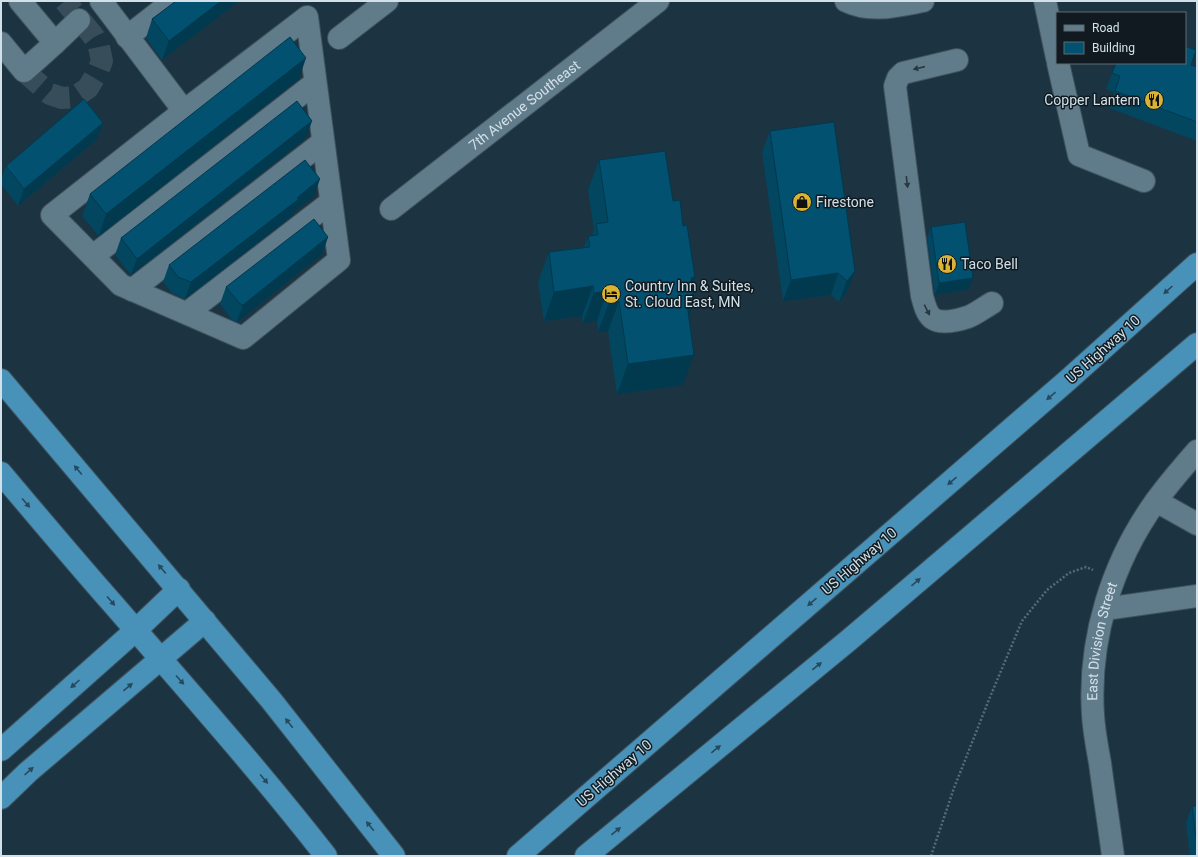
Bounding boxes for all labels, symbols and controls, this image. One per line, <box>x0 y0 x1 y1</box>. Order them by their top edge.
legend <box>1056 12 1186 64</box>
text: Road <box>1092 21 1120 35</box>
text: Building <box>1092 41 1135 55</box>
street label: 7th Avenue Southeast <box>466 57 583 153</box>
one-way arrow <box>913 66 925 72</box>
restaurant icon: Copper Lantern <box>1143 89 1165 111</box>
place label: Copper Lantern <box>1044 92 1140 108</box>
one-way arrow <box>904 176 910 188</box>
shop icon: Firestone <box>791 191 813 213</box>
place label: Firestone <box>816 194 874 210</box>
restaurant icon: Taco Bell <box>936 253 958 275</box>
place label: Taco Bell <box>961 256 1018 272</box>
place label: Country Inn & Suites, St. Cloud East, MN <box>625 278 754 310</box>
hotel icon: Country Inn & Suites, St. Cloud East, MN <box>600 283 622 305</box>
one-way arrow <box>1163 285 1173 295</box>
one-way arrow <box>924 304 930 316</box>
street label: US Highway 10 <box>1063 312 1143 386</box>
one-way arrow <box>1045 391 1056 400</box>
one-way arrow <box>73 465 82 476</box>
one-way arrow <box>947 476 957 485</box>
one-way arrow <box>22 497 31 508</box>
street label: US Highway 10 <box>818 524 900 598</box>
one-way arrow <box>157 564 166 575</box>
one-way arrow <box>911 578 922 587</box>
street label: East Division Street <box>1084 579 1120 701</box>
one-way arrow <box>106 596 115 607</box>
one-way arrow <box>806 598 817 607</box>
one-way arrow <box>811 662 822 670</box>
one-way arrow <box>176 675 185 685</box>
one-way arrow <box>70 679 80 688</box>
one-way arrow <box>123 682 134 691</box>
one-way arrow <box>285 718 294 729</box>
street label: US Highway 10 <box>573 736 655 810</box>
one-way arrow <box>711 744 722 753</box>
one-way arrow <box>24 766 35 775</box>
one-way arrow <box>259 774 268 785</box>
one-way arrow <box>365 820 374 831</box>
one-way arrow <box>611 827 621 836</box>

